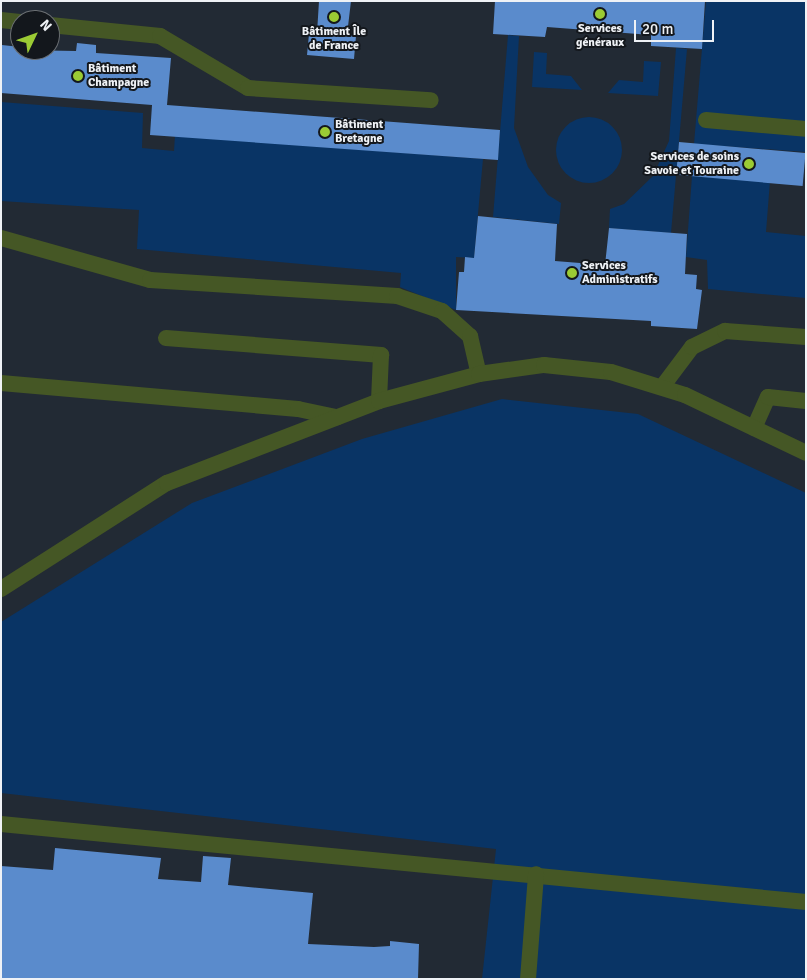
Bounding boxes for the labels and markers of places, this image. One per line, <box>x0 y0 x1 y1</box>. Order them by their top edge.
marker: Services généraux <box>594 8 606 20</box>
marker: Bâtiment Île de France <box>328 11 340 23</box>
place label: Services généraux <box>576 22 624 50</box>
place label: Bâtiment Île de France <box>302 25 366 53</box>
place label: Bâtiment Champagne <box>88 62 149 90</box>
marker: Bâtiment Champagne <box>72 70 84 82</box>
place label: Bâtiment Bretagne <box>335 118 383 146</box>
marker: Bâtiment Bretagne <box>319 126 331 138</box>
place label: Services de soins Savoie et Touraine <box>644 150 739 178</box>
marker: Services de soins Savoie et Touraine <box>743 158 755 170</box>
place label: Services Administratifs <box>582 259 658 287</box>
marker: Services Administratifs <box>566 267 578 279</box>

